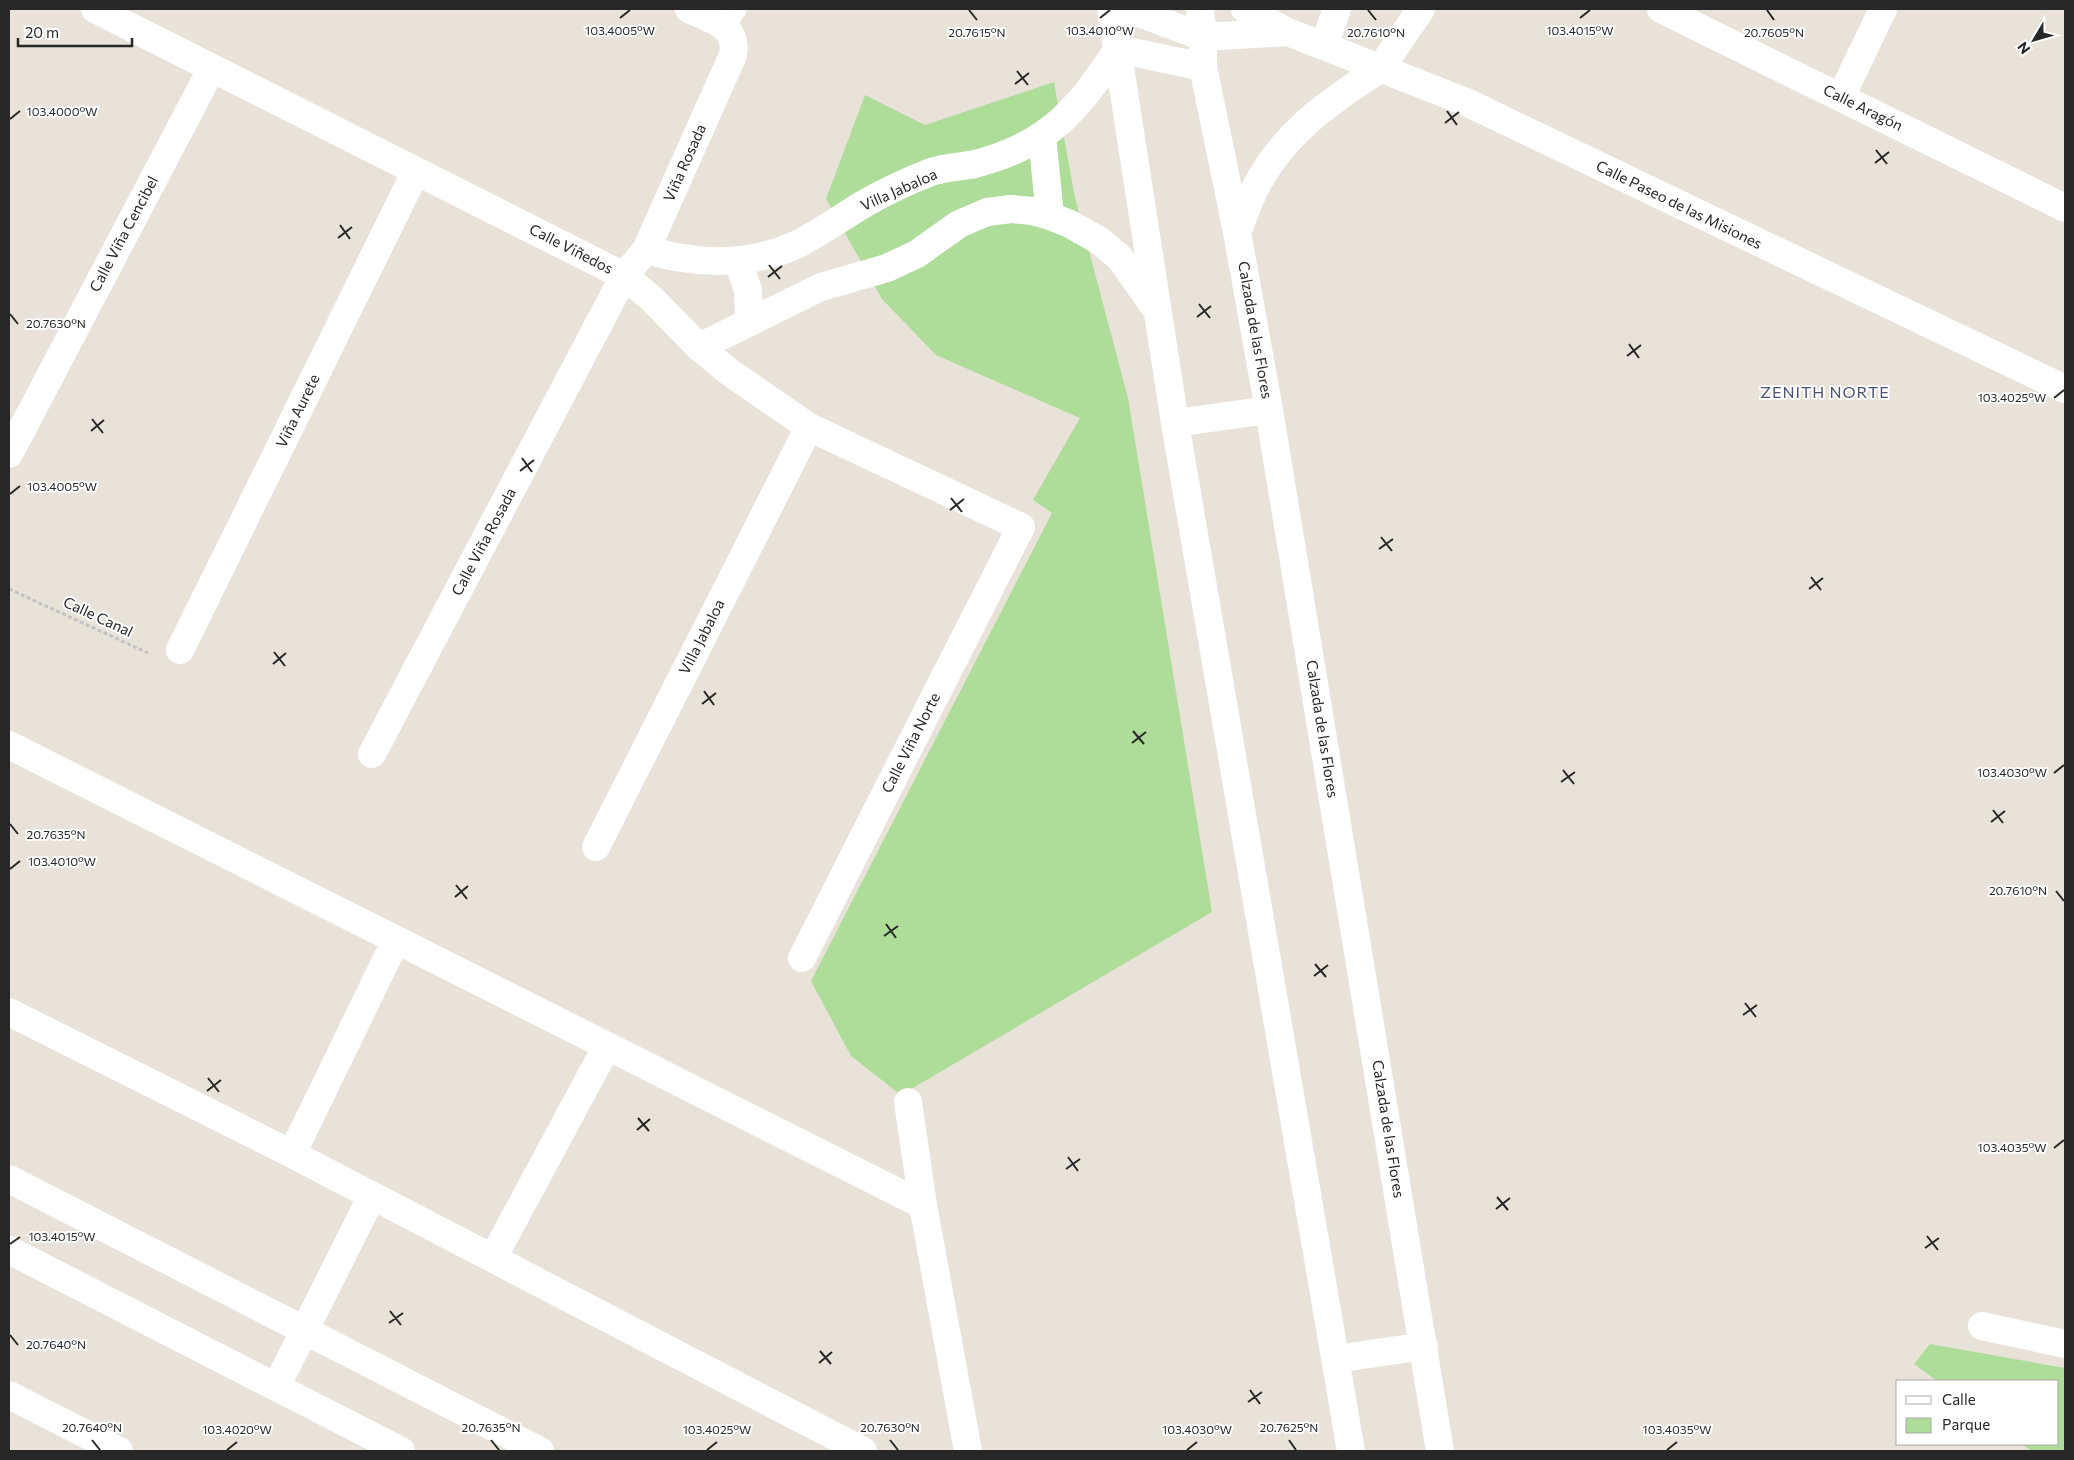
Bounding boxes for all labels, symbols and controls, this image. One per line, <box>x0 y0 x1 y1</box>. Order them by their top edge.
scale bar <box>18 15 131 47</box>
north arrow <box>2009 15 2059 65</box>
text: 20 m <box>25 23 59 41</box>
text: 103.4005°W <box>585 23 655 37</box>
text: 103.4010°W <box>1066 23 1134 37</box>
text: 103.4015°W <box>1546 23 1614 37</box>
text: 20.7615°N <box>948 25 1006 39</box>
text: 20.7610°N <box>1347 25 1405 39</box>
text: 20.7605°N <box>1744 25 1804 39</box>
text: N <box>2013 39 2033 58</box>
street label: Calle Aragón <box>1821 80 1906 134</box>
text: 103.4000°W <box>27 104 97 118</box>
street label: Viña Rosada <box>659 121 709 204</box>
street label: Calle Paseo de las Misiones <box>1594 156 1765 252</box>
street label: Villa Jabaloa <box>857 164 940 214</box>
street label: Calle Viña Cencibel <box>85 173 161 295</box>
street label: Calle Viñedos <box>527 219 616 277</box>
street label: Calzada de las Flores <box>1235 260 1277 400</box>
text: 20.7630°N <box>26 316 86 330</box>
street label: Viña Aurete <box>272 371 323 450</box>
district label: ZENITH NORTE <box>1760 382 1890 401</box>
text: 103.4025°W <box>1978 390 2046 404</box>
text: 103.4005°W <box>27 479 97 493</box>
street label: Calle Viña Rosada <box>447 485 519 599</box>
street label: Calle Canal <box>61 592 136 640</box>
street label: Villa Jabaloa <box>674 596 728 677</box>
street label: Calzada de las Flores <box>1303 659 1343 799</box>
street label: Calle Viña Norte <box>877 689 943 796</box>
text: 103.4030°W <box>1977 765 2047 779</box>
text: 20.7635°N <box>27 827 85 841</box>
text: 103.4010°W <box>28 854 96 868</box>
text: 20.7610°N <box>1989 883 2047 897</box>
street label: Calzada de las Flores <box>1369 1059 1409 1199</box>
text: 103.4035°W <box>1978 1140 2046 1154</box>
text: 103.4015°W <box>28 1229 96 1243</box>
text: 20.7640°N <box>26 1337 86 1351</box>
legend <box>1896 1380 2059 1445</box>
text: Calle <box>1942 1390 1976 1408</box>
text: Parque <box>1942 1415 1990 1433</box>
text: 20.7640°N <box>62 1420 122 1434</box>
text: 20.7635°N <box>462 1420 520 1434</box>
text: 20.7630°N <box>860 1420 920 1434</box>
text: 20.7625°N <box>1260 1420 1318 1434</box>
text: 103.4020°W <box>202 1422 272 1436</box>
text: 103.4025°W <box>683 1422 751 1436</box>
text: 103.4030°W <box>1162 1422 1232 1436</box>
text: 103.4035°W <box>1643 1422 1711 1436</box>

